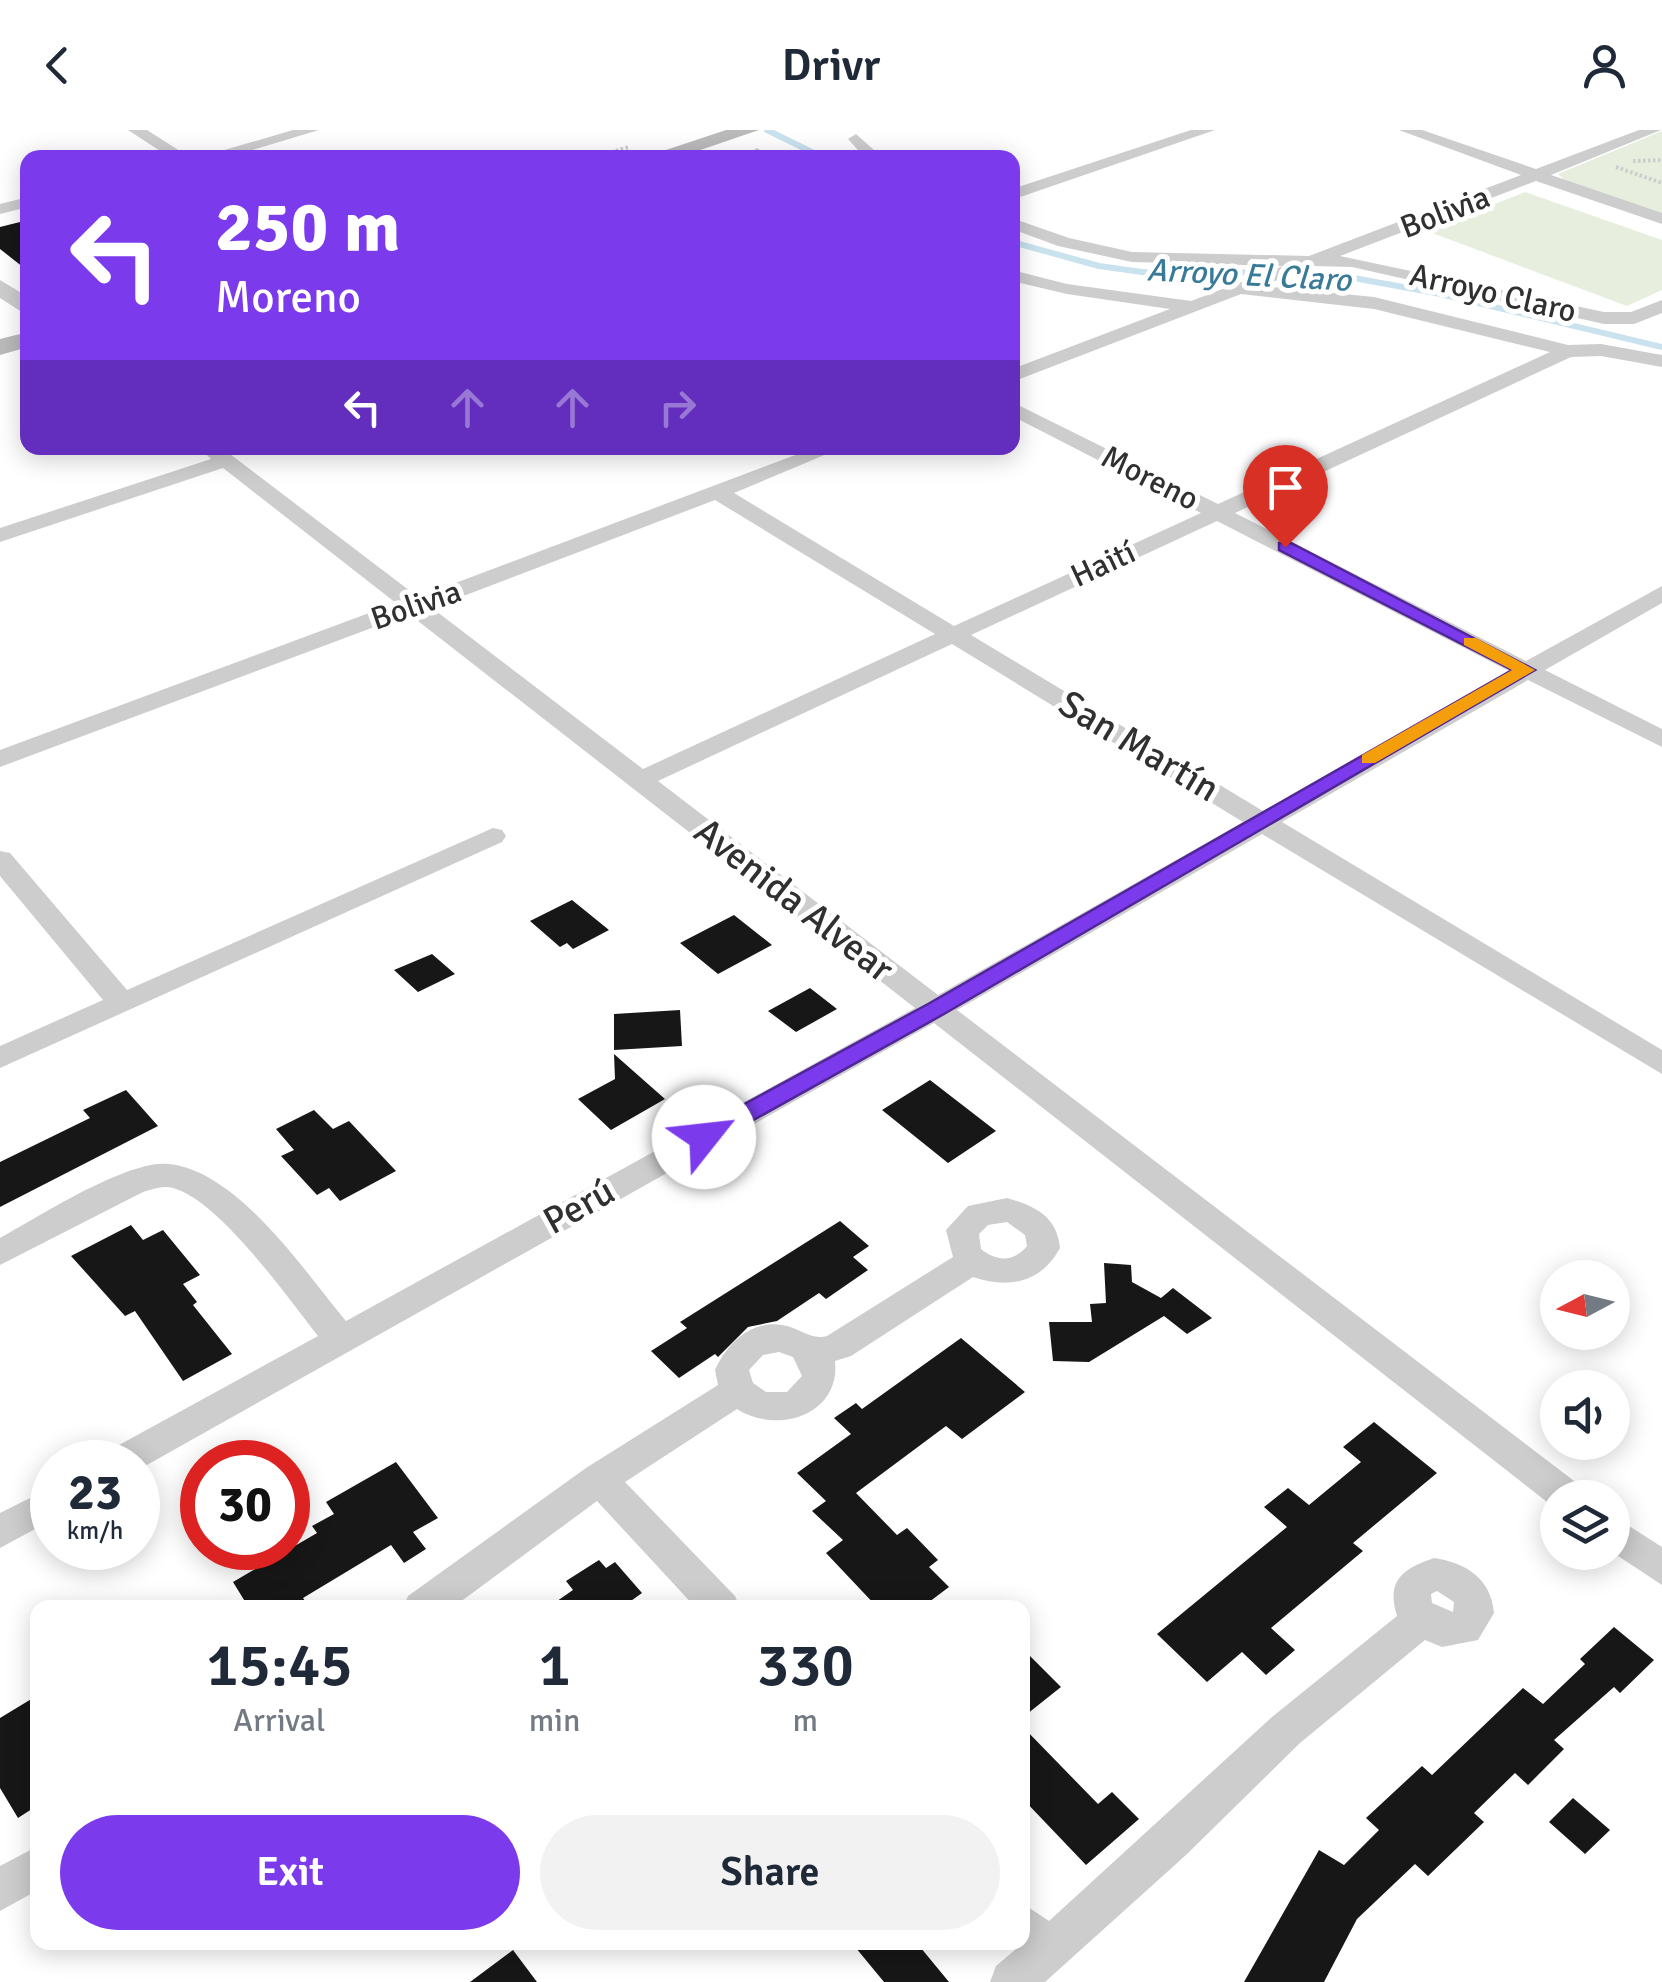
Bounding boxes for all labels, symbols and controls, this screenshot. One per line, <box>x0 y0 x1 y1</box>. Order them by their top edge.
icon: back <box>30 38 85 93</box>
text: Drivr <box>782 38 880 93</box>
icon: person <box>1577 38 1632 93</box>
street label: Bolivia <box>1395 177 1495 247</box>
text: 250 m <box>215 184 400 270</box>
icon: left <box>50 190 180 320</box>
water label: Arroyo El Claro <box>1146 250 1353 300</box>
street label: Arroyo Claro <box>1406 255 1580 331</box>
text: Moreno <box>215 270 361 325</box>
icon: left <box>335 380 390 435</box>
icon: ahead <box>440 380 495 435</box>
icon: ahead <box>545 380 600 435</box>
icon: right <box>650 380 705 435</box>
street label: Moreno <box>1095 437 1205 519</box>
pin <box>1243 445 1328 548</box>
icon: arrive <box>1258 460 1313 515</box>
street label: Haití <box>1065 532 1142 596</box>
street label: Bolivia <box>366 571 466 639</box>
street label: San Martín <box>1050 680 1228 812</box>
street label: Avenida Alvear <box>685 808 903 992</box>
position arrow <box>652 1085 756 1189</box>
street label: Perú <box>535 1167 623 1245</box>
north arrow <box>1540 1260 1630 1350</box>
map controls <box>1540 1260 1630 1570</box>
button: sound <box>1540 1370 1630 1460</box>
speed limit sign: 30 <box>180 1440 310 1570</box>
text: 23 <box>68 1462 122 1524</box>
button: layers <box>1540 1480 1630 1570</box>
text: km/h <box>67 1515 123 1546</box>
text: 15:45 <box>206 1629 353 1703</box>
text: 1 <box>538 1629 571 1703</box>
text: 330 <box>757 1629 854 1703</box>
text: Arrival <box>233 1701 326 1740</box>
text: min <box>529 1701 580 1740</box>
text: m <box>792 1701 818 1740</box>
button: Exit <box>60 1815 520 1930</box>
button: Share <box>540 1815 1000 1930</box>

